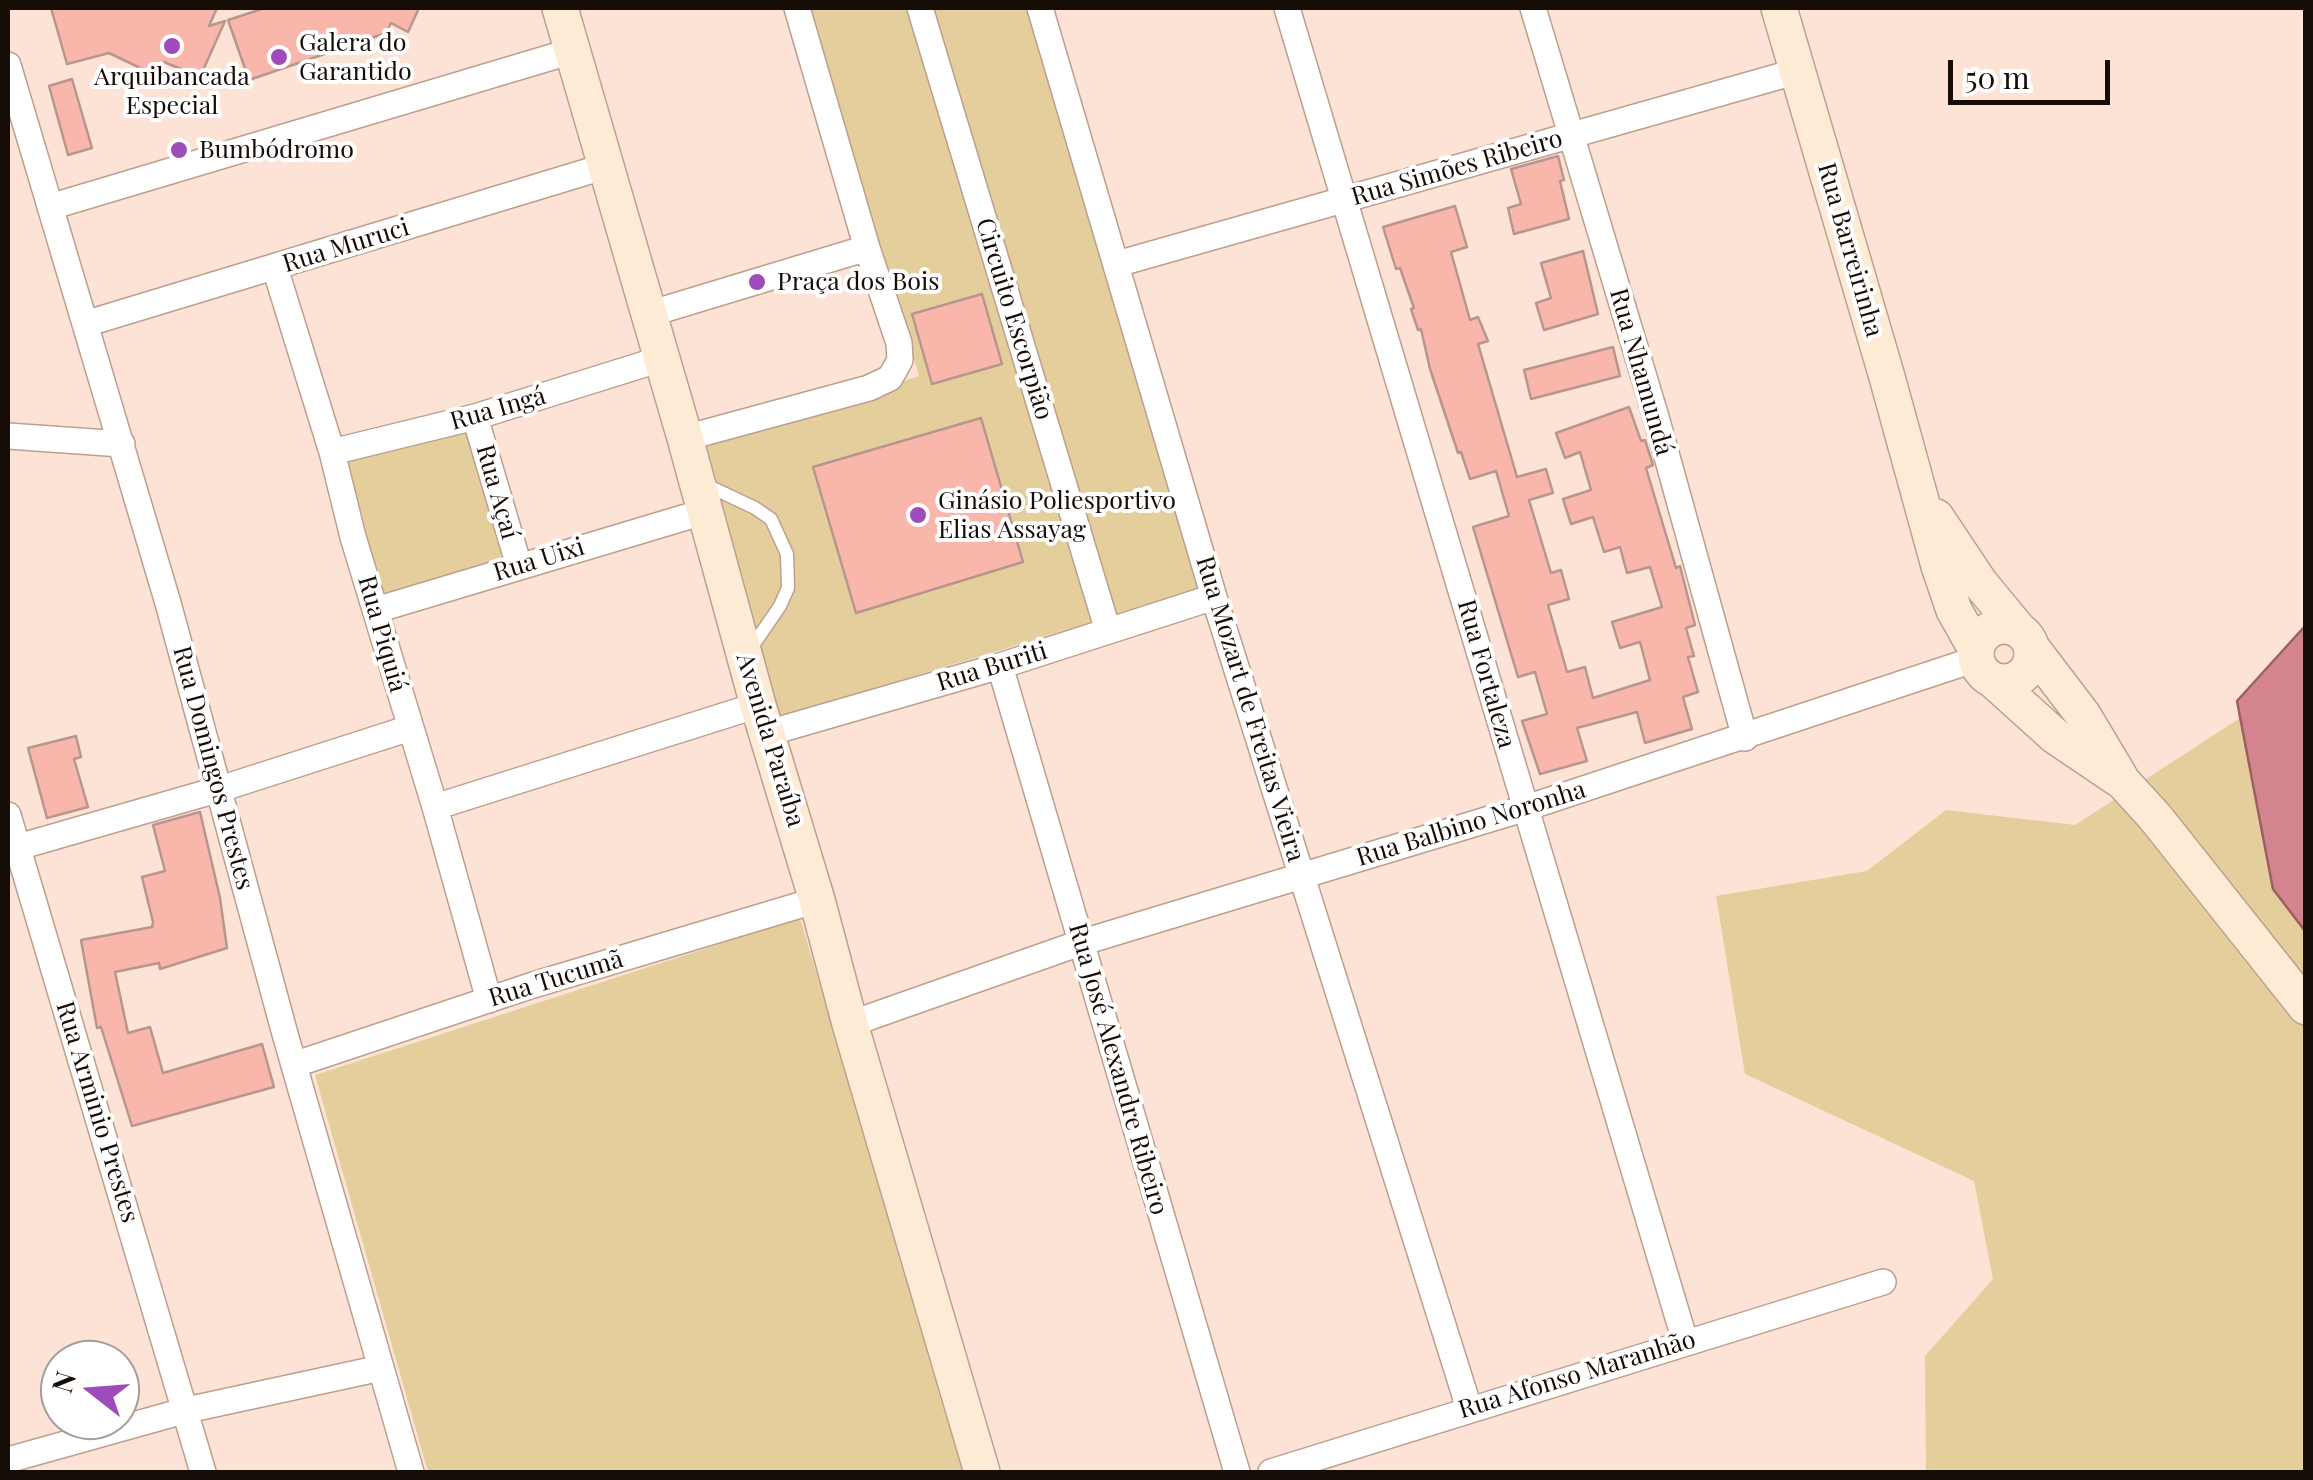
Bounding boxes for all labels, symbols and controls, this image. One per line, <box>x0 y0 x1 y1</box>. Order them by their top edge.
place label: Galera do Garantido <box>299 28 412 87</box>
marker: Arquibancada Especial <box>161 35 183 57</box>
scale bar <box>1953 40 2116 102</box>
marker: Galera do Garantido <box>268 46 290 68</box>
text: 50 m <box>1965 57 2030 97</box>
place label: Arquibancada Especial <box>94 62 250 121</box>
street label: Rua Simões Ribeiro <box>1348 124 1566 212</box>
place label: Bumbódromo <box>199 135 354 165</box>
marker: Bumbódromo <box>168 139 190 161</box>
street label: Rua Barreirinha <box>1811 160 1889 340</box>
street label: Rua Muruci <box>279 213 413 279</box>
street label: Circuito Escorpião <box>969 215 1059 423</box>
place label: Praça dos Bois <box>777 267 939 297</box>
marker: Praça dos Bois <box>746 271 768 293</box>
street label: Rua Nhamundá <box>1603 285 1679 459</box>
street label: Rua Ingá <box>447 381 549 437</box>
street label: Rua Açaí <box>469 441 525 543</box>
place label: Ginásio Poliesportivo Elias Assayag <box>938 486 1176 545</box>
marker: Ginásio Poliesportivo Elias Assayag <box>907 504 929 526</box>
street label: Rua Uixi <box>490 532 588 588</box>
street label: Rua Mozart de Freitas Vieira <box>1189 553 1311 865</box>
street label: Rua Piquiá <box>351 572 413 696</box>
street label: Rua Fortaleza <box>1450 596 1522 752</box>
street label: Rua Buriti <box>933 636 1051 698</box>
street label: Rua Domingos Prestes <box>166 643 260 893</box>
street label: Avenida Paraíba <box>729 649 811 831</box>
street label: Rua Balbino Noronha <box>1353 775 1589 873</box>
street label: Rua José Alexandre Ribeiro <box>1062 920 1174 1218</box>
street label: Rua Tucumã <box>485 944 627 1014</box>
street label: Rua Arminio Prestes <box>49 998 145 1226</box>
street label: Rua Afonso Maranhão <box>1455 1325 1699 1425</box>
north arrow <box>40 1340 140 1440</box>
text: N <box>42 1367 83 1397</box>

